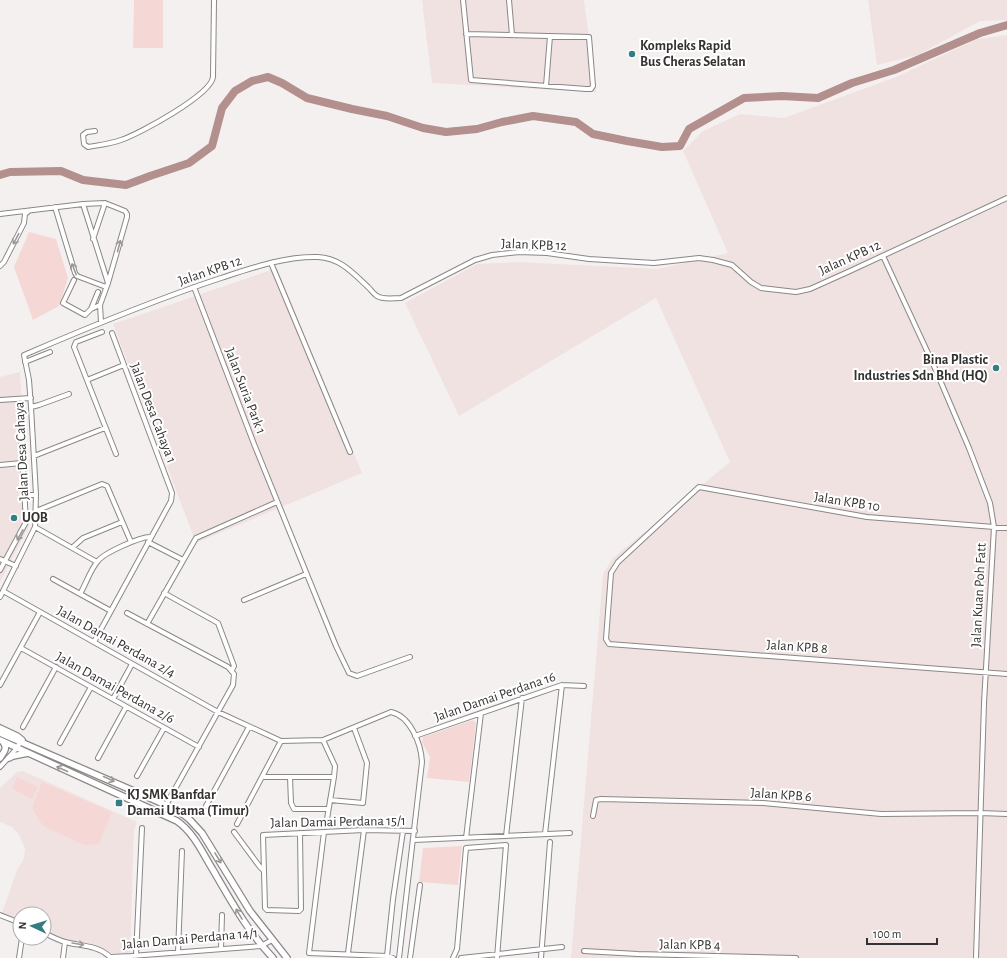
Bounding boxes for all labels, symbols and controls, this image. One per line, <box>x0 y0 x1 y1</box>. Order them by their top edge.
place label: Kompleks Rapid Bus Cheras Selatan <box>640 39 746 69</box>
marker: Kompleks Rapid Bus Cheras Selatan <box>627 49 637 59</box>
one-way arrow <box>12 232 19 244</box>
street label: Jalan KPB 12 <box>501 237 567 253</box>
street label: Jalan KPB 12 <box>817 238 883 278</box>
one-way arrow <box>116 240 123 253</box>
street label: Jalan KPB 12 <box>177 254 243 288</box>
one-way arrow <box>70 263 78 275</box>
street label: Jalan Suria Park 1 <box>222 346 268 436</box>
place label: Bina Plastic Industries Sdn Bhd (HQ) <box>853 353 989 383</box>
street label: Jalan Desa Cahaya 1 <box>127 361 179 465</box>
marker: Bina Plastic Industries Sdn Bhd (HQ) <box>991 363 1001 373</box>
street label: Jalan Desa Cahaya <box>12 401 32 501</box>
street label: Jalan KPB 10 <box>813 490 881 514</box>
place label: UOB <box>22 511 48 525</box>
marker: UOB <box>9 513 19 523</box>
one-way arrow <box>15 529 23 541</box>
street label: Jalan Kuan Poh Fatt <box>969 542 989 648</box>
street label: Jalan Damai Perdana 2/4 <box>54 604 178 680</box>
street label: Jalan KPB 8 <box>766 638 828 656</box>
street label: Jalan Damai Perdana 2/6 <box>54 650 176 726</box>
street label: Jalan Damai Perdana 16 <box>433 670 557 724</box>
one-way arrow <box>56 765 68 772</box>
one-way arrow <box>102 776 114 784</box>
street label: Jalan KPB 6 <box>750 786 812 804</box>
place label: KJ SMK Banfdar Damai Utama (Timur) <box>127 788 249 818</box>
marker: KJ SMK Banfdar Damai Utama (Timur) <box>114 798 124 808</box>
street label: Jalan Damai Perdana 15/1 <box>270 814 406 830</box>
one-way arrow <box>214 852 222 864</box>
north arrow <box>12 906 52 946</box>
one-way arrow <box>235 909 243 920</box>
scale bar <box>867 920 937 946</box>
text: N <box>17 921 28 930</box>
street label: Jalan Damai Perdana 14/1 <box>122 926 258 952</box>
text: 100 m <box>873 928 901 940</box>
street label: Jalan KPB 4 <box>659 937 721 953</box>
one-way arrow <box>71 940 84 948</box>

